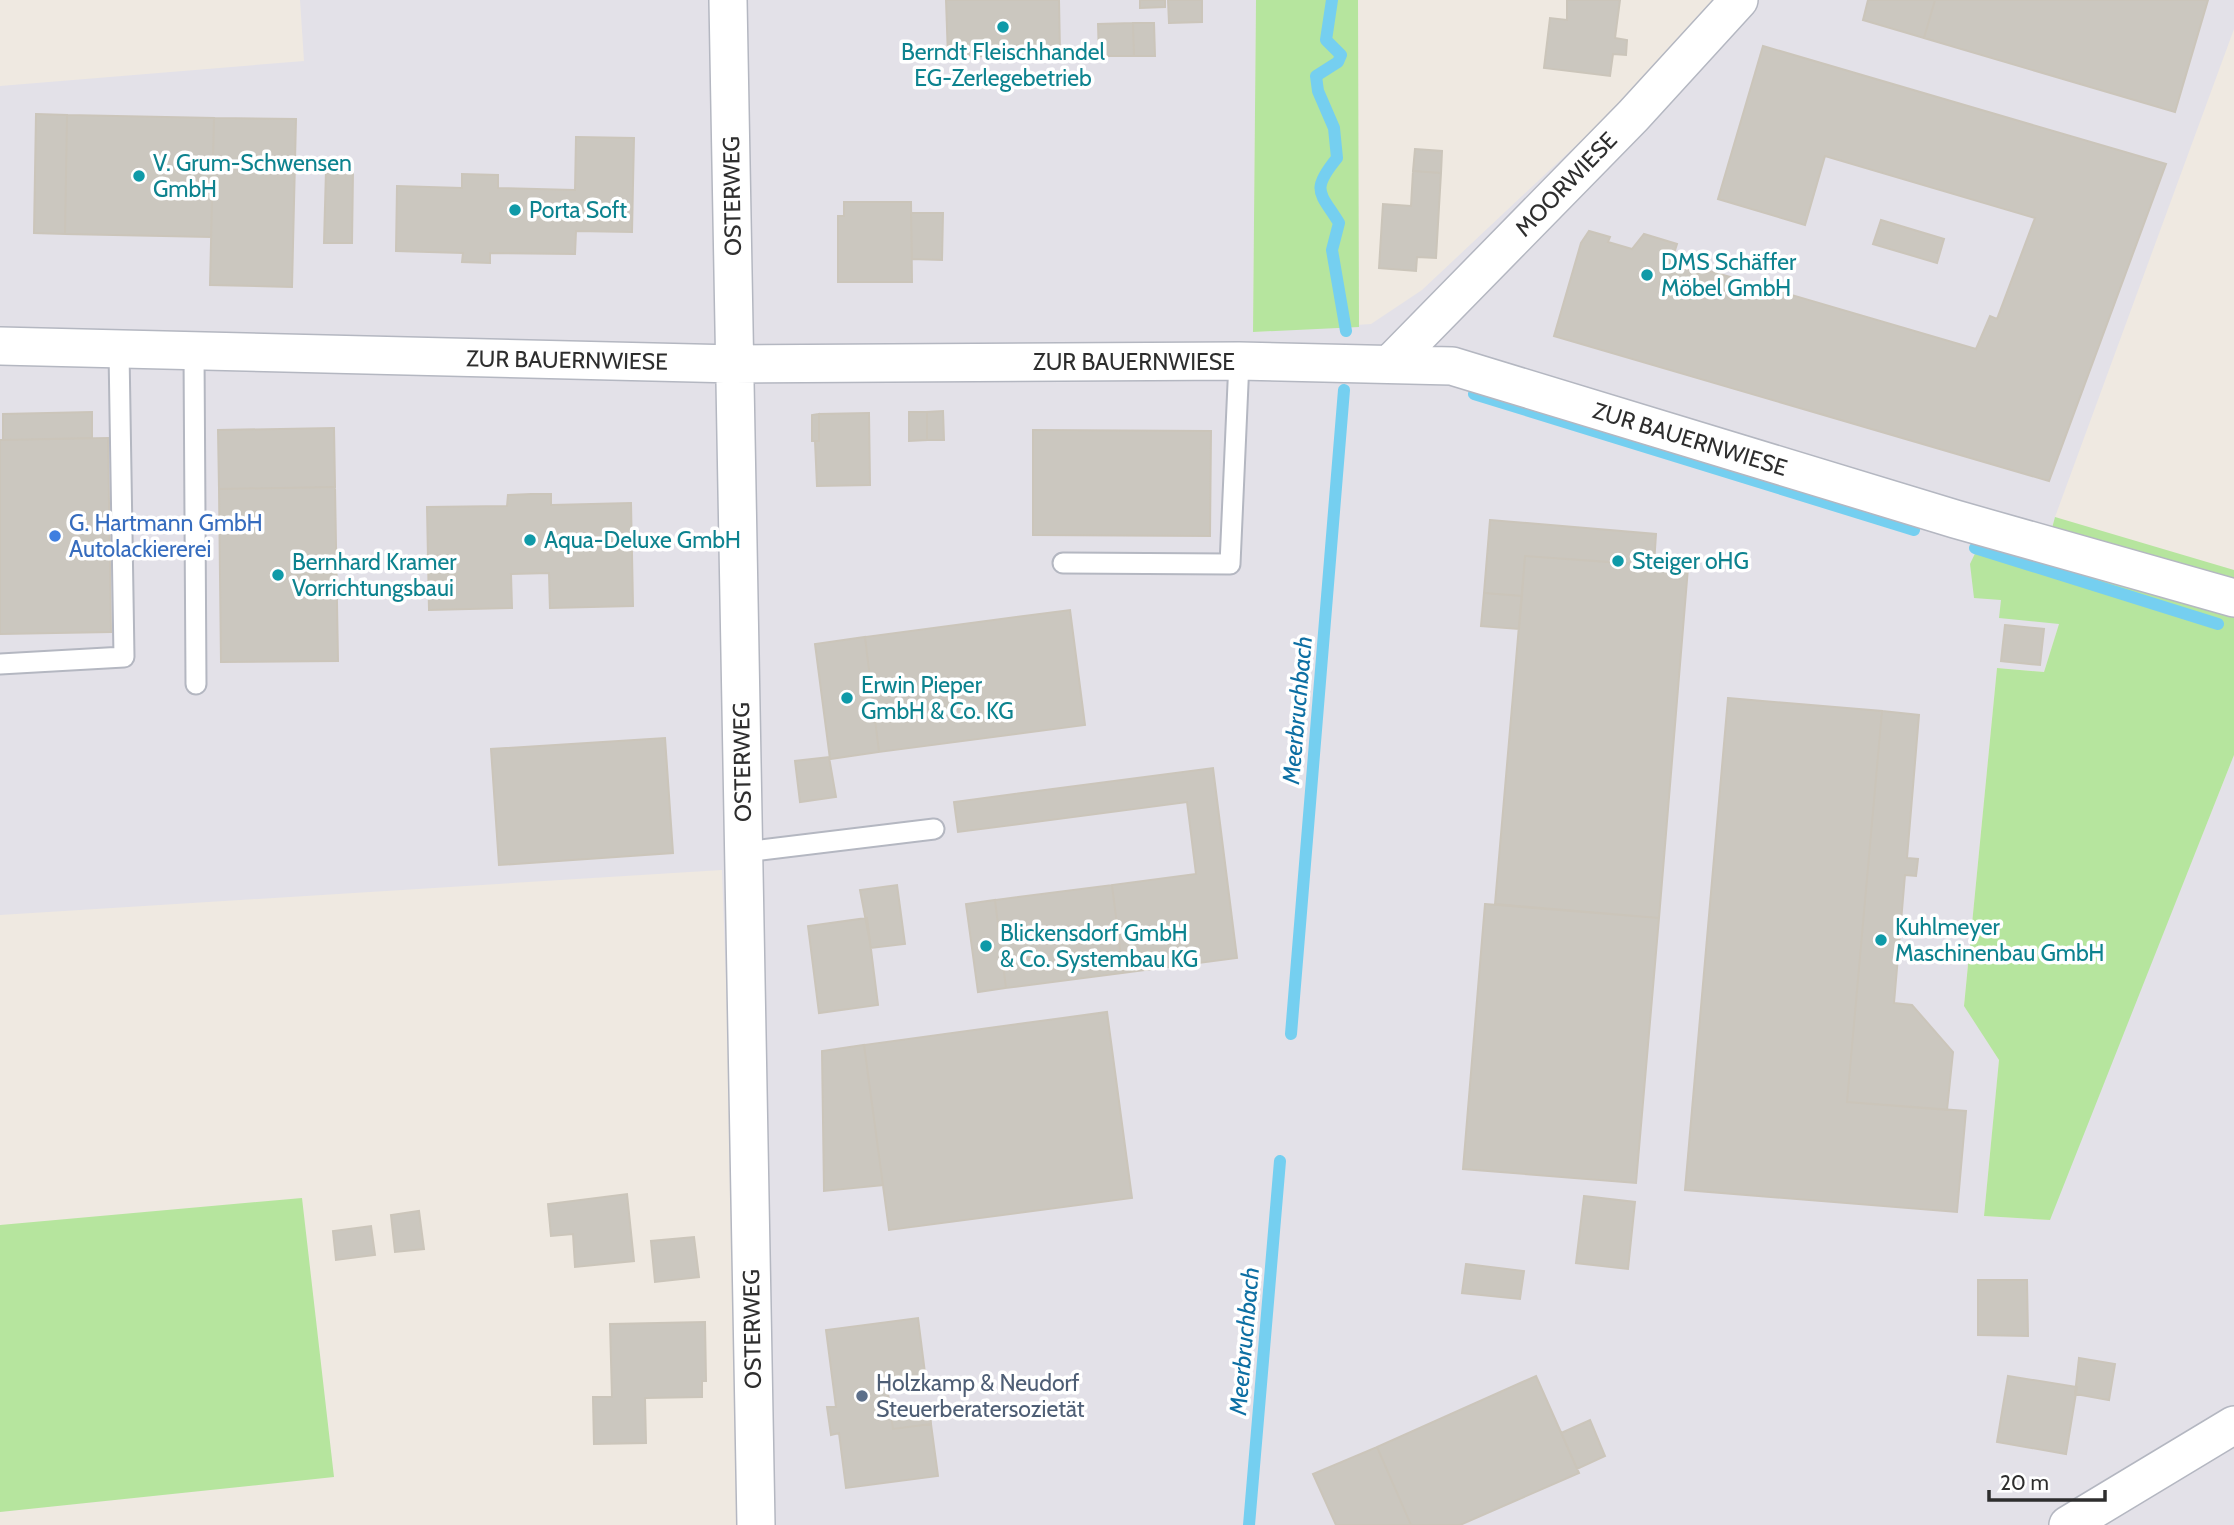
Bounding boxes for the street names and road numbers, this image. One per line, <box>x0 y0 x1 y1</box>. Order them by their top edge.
street label: MOORWIESE <box>1509 126 1623 242</box>
street label: OSTERWEG <box>717 136 747 256</box>
street label: ZUR BAUERNWIESE <box>466 344 668 376</box>
street label: ZUR BAUERNWIESE <box>1033 348 1235 376</box>
street label: ZUR BAUERNWIESE <box>1589 396 1791 482</box>
street label: OSTERWEG <box>727 702 757 822</box>
street label: OSTERWEG <box>737 1269 767 1389</box>

